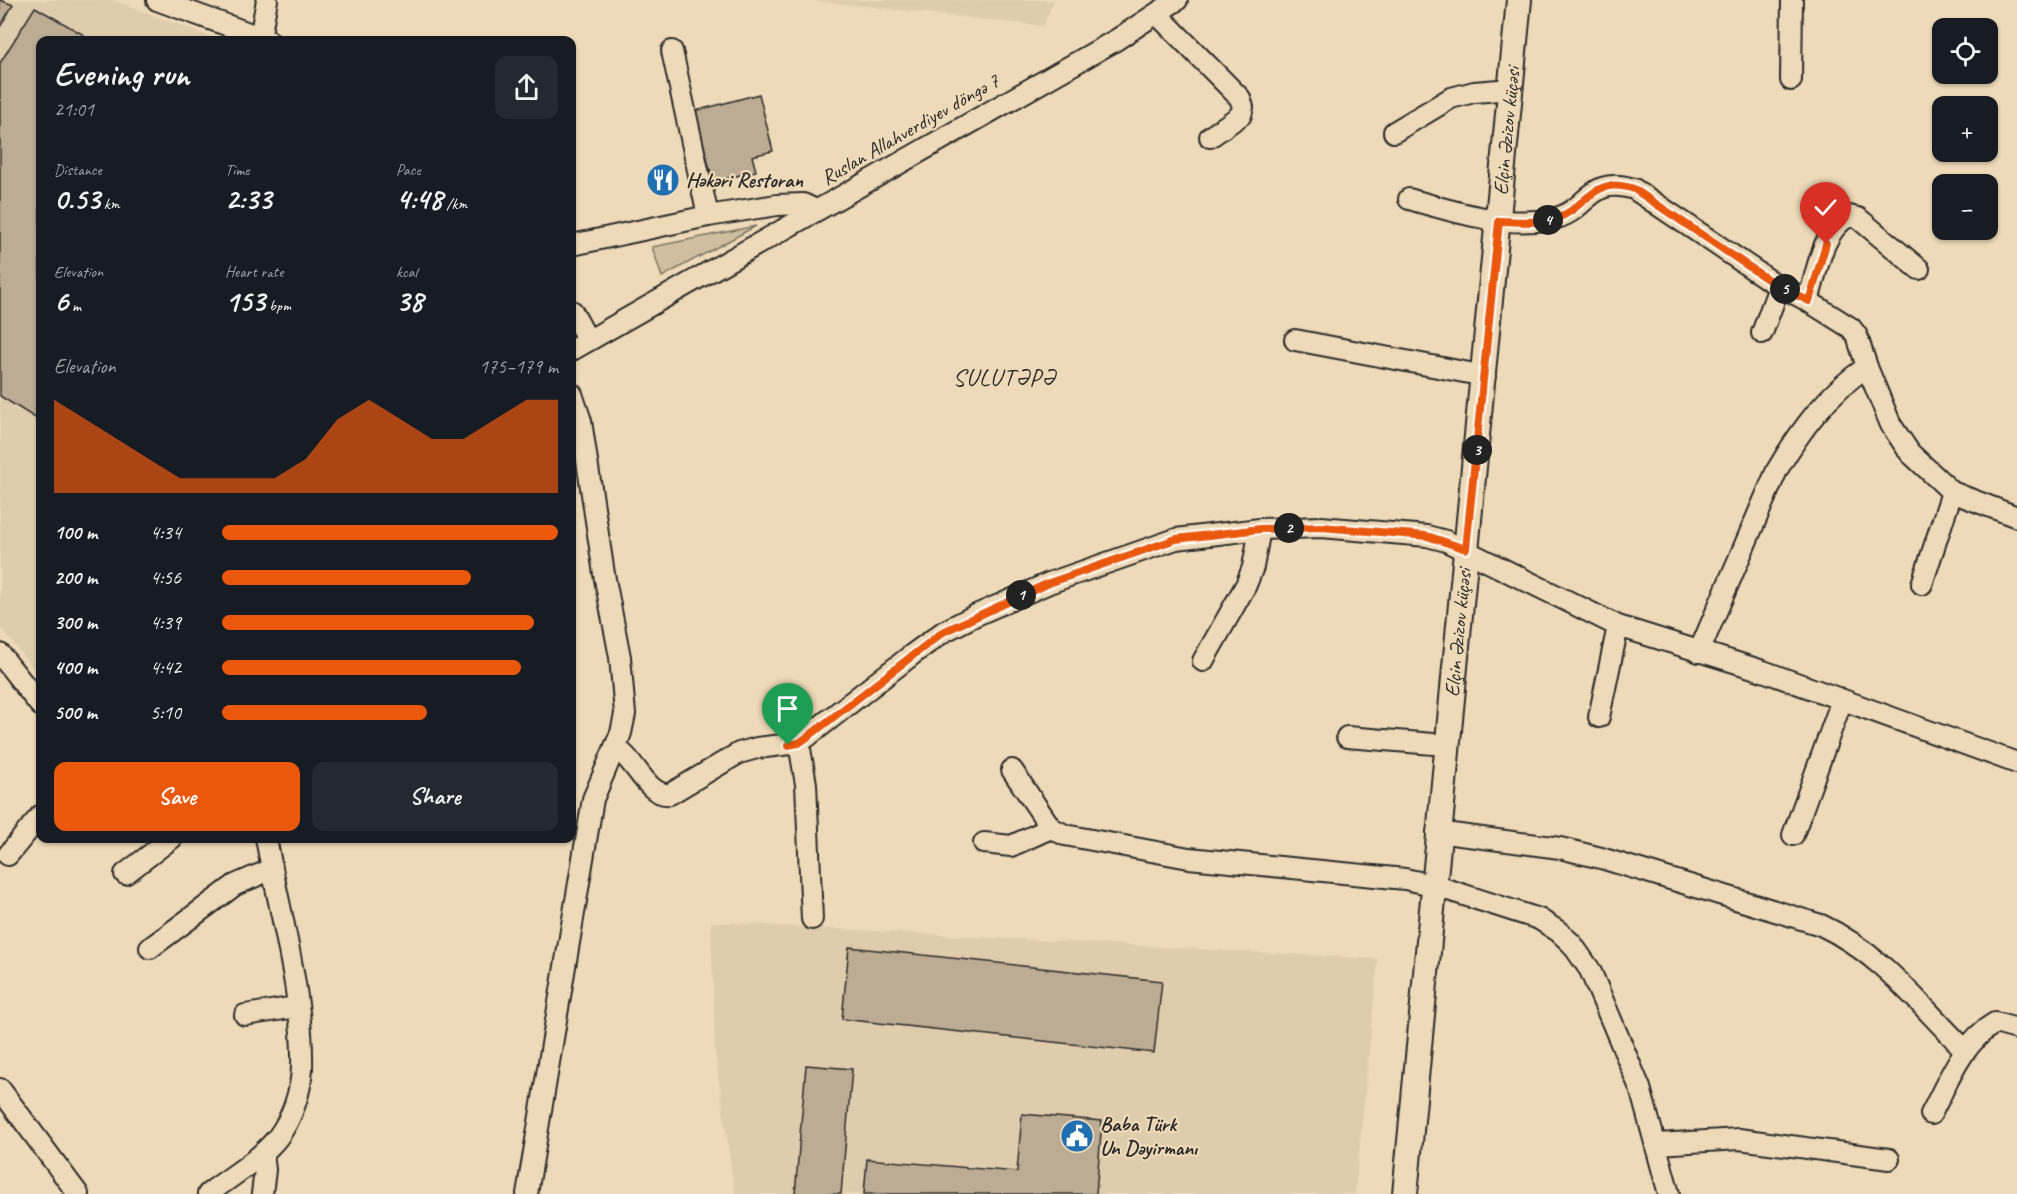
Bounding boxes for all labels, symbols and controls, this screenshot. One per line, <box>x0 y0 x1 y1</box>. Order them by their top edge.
map controls <box>1932 18 1998 240</box>
button: locate <box>1932 18 1998 84</box>
text: Evening run <box>54 53 189 95</box>
button: share <box>495 56 558 119</box>
street label: Elçin Əzizov küçəsi <box>1487 62 1526 196</box>
street label: Ruslan Allahverdiyev döngə 7 <box>816 67 1005 191</box>
button: + <box>1932 96 1998 162</box>
text: 21:01 <box>54 97 94 122</box>
text: Distance <box>54 160 102 180</box>
text: Time <box>225 160 249 180</box>
text: Pace <box>396 160 421 180</box>
restaurant icon: Həkəri Restoran <box>645 162 681 198</box>
place label: Həkəri Restoran <box>686 167 803 193</box>
button: − <box>1932 174 1998 240</box>
text: 0.53 <box>54 180 100 218</box>
text: 2:33 <box>225 180 271 218</box>
text: 4:48 <box>396 180 442 218</box>
pin <box>1800 182 1851 244</box>
icon: check <box>1809 191 1842 224</box>
text: km <box>100 194 119 214</box>
text: /km <box>442 194 467 214</box>
pin: 4 <box>1533 205 1563 235</box>
text: 4 <box>1544 210 1552 230</box>
text: Elevation <box>54 262 103 282</box>
text: Heart rate <box>225 262 283 282</box>
text: kcal <box>396 262 417 282</box>
pin: 5 <box>1770 274 1800 304</box>
text: 5 <box>1782 279 1788 299</box>
text: 6 <box>54 282 68 320</box>
text: 153 <box>225 282 265 320</box>
text: 38 <box>396 282 423 320</box>
text: m <box>68 296 81 316</box>
text: bpm <box>265 296 291 316</box>
text: Elevation <box>54 354 116 379</box>
text: 175–179 m <box>479 354 558 379</box>
district label: SULUTƏPƏ <box>953 362 1058 392</box>
pin: 3 <box>1462 435 1492 465</box>
text: 3 <box>1473 440 1481 460</box>
pin: 2 <box>1274 513 1304 543</box>
text: 2 <box>1285 518 1293 538</box>
text: 100 m <box>54 520 97 545</box>
text: 4:34 <box>150 520 181 545</box>
street label: Elçin Əzizov küçəsi <box>1439 564 1477 698</box>
text: 200 m <box>54 565 97 590</box>
text: 4:56 <box>150 565 181 590</box>
pin: 1 <box>1006 580 1036 610</box>
text: 1 <box>1017 585 1025 605</box>
text: 300 m <box>54 610 97 635</box>
text: 4:39 <box>150 610 181 635</box>
text: 400 m <box>54 655 97 680</box>
text: 4:42 <box>150 655 181 680</box>
pin <box>762 683 813 745</box>
icon: arrive <box>771 692 804 725</box>
text: 500 m <box>54 700 97 725</box>
text: 5:10 <box>150 700 181 725</box>
button: Save <box>54 762 300 831</box>
button: Share <box>312 762 558 831</box>
place label: Baba Türk Un Dəyirmanı <box>1100 1111 1199 1161</box>
public building icon: Baba Türk Un Dəyirmanı <box>1059 1118 1095 1154</box>

